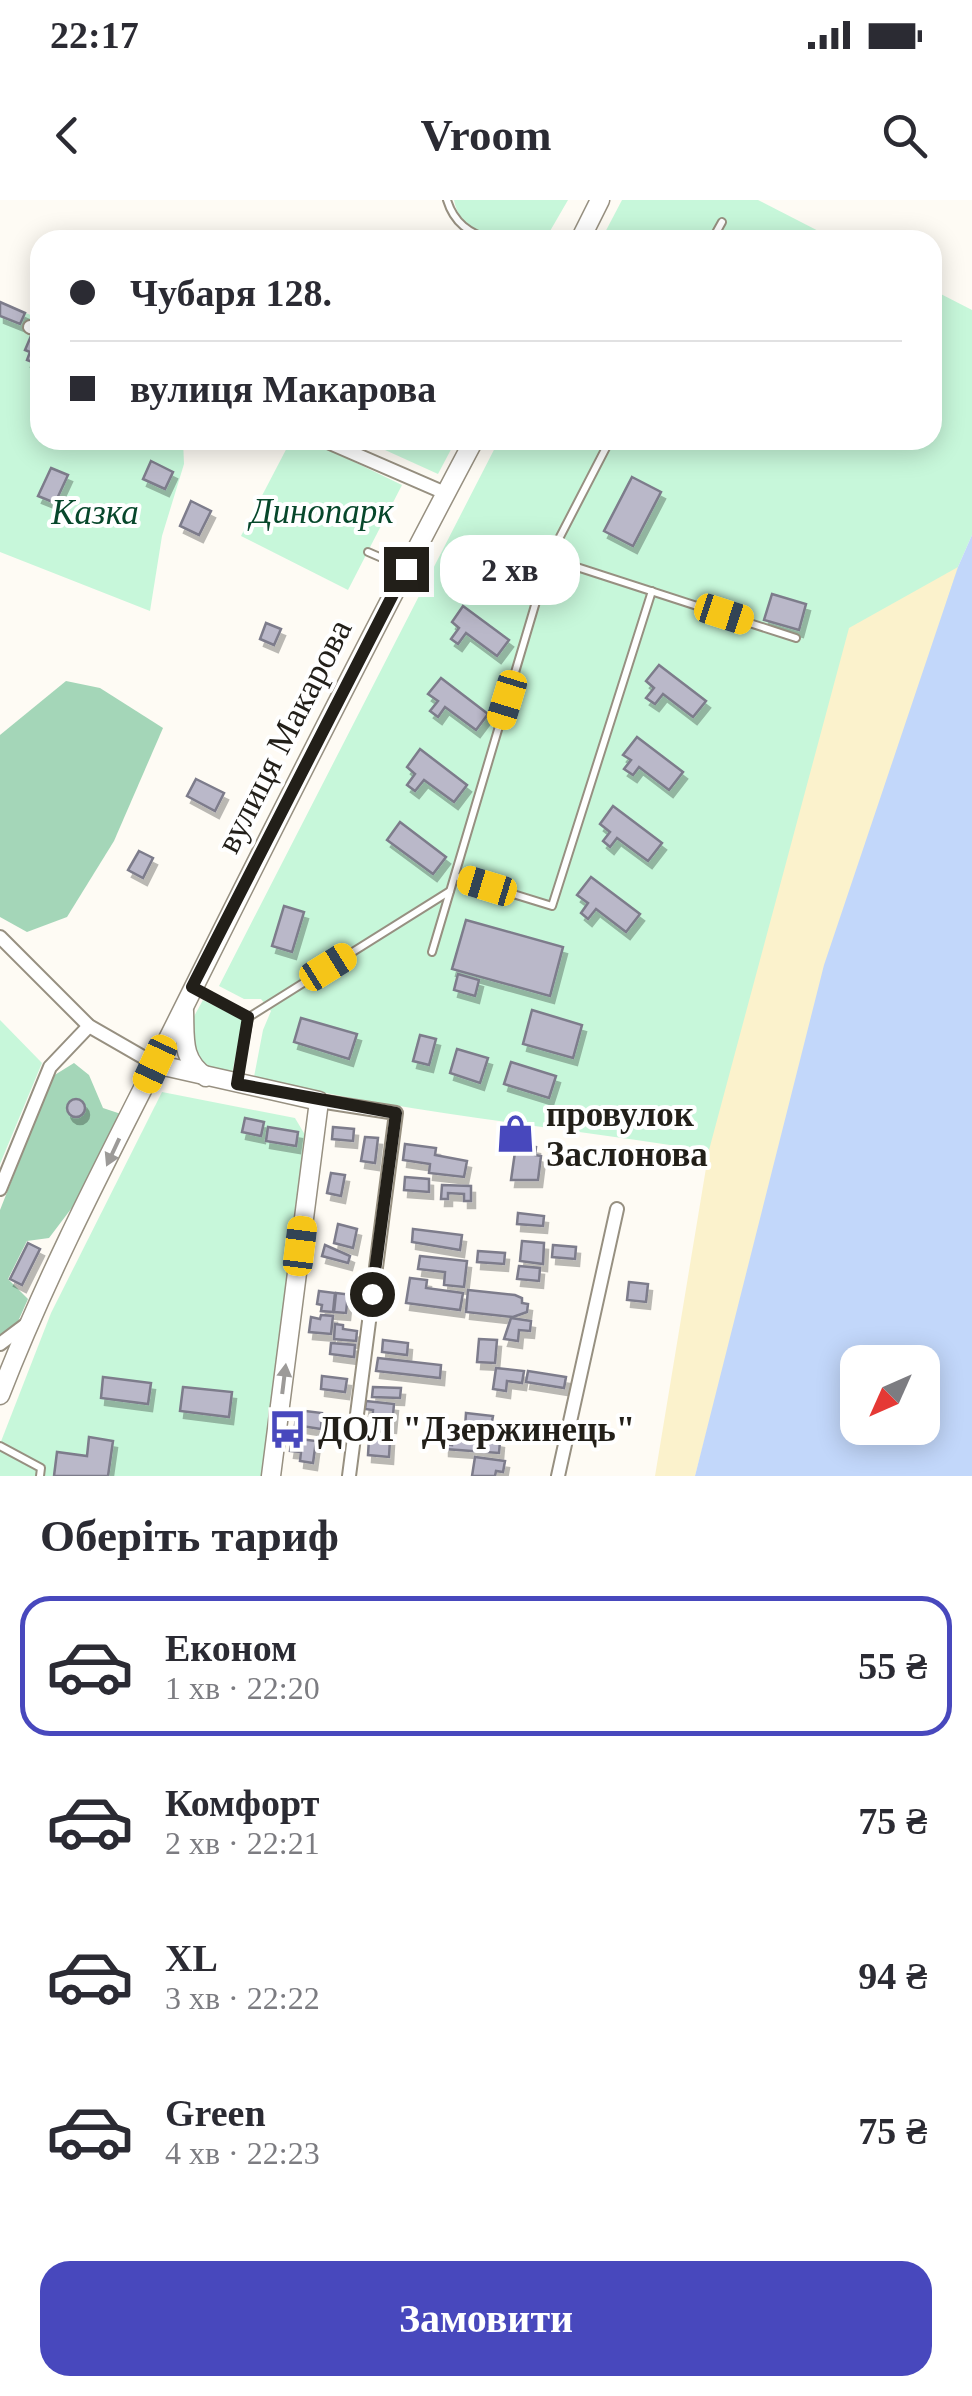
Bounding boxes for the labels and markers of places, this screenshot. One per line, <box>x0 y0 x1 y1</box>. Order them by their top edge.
place label: провулок Заслонова <box>546 1095 708 1174</box>
shop icon: провулок Заслонова <box>495 1113 537 1155</box>
bus stop icon: ДОЛ "Дзержинець" <box>267 1408 309 1450</box>
place label: ДОЛ "Дзержинець" <box>318 1410 635 1449</box>

